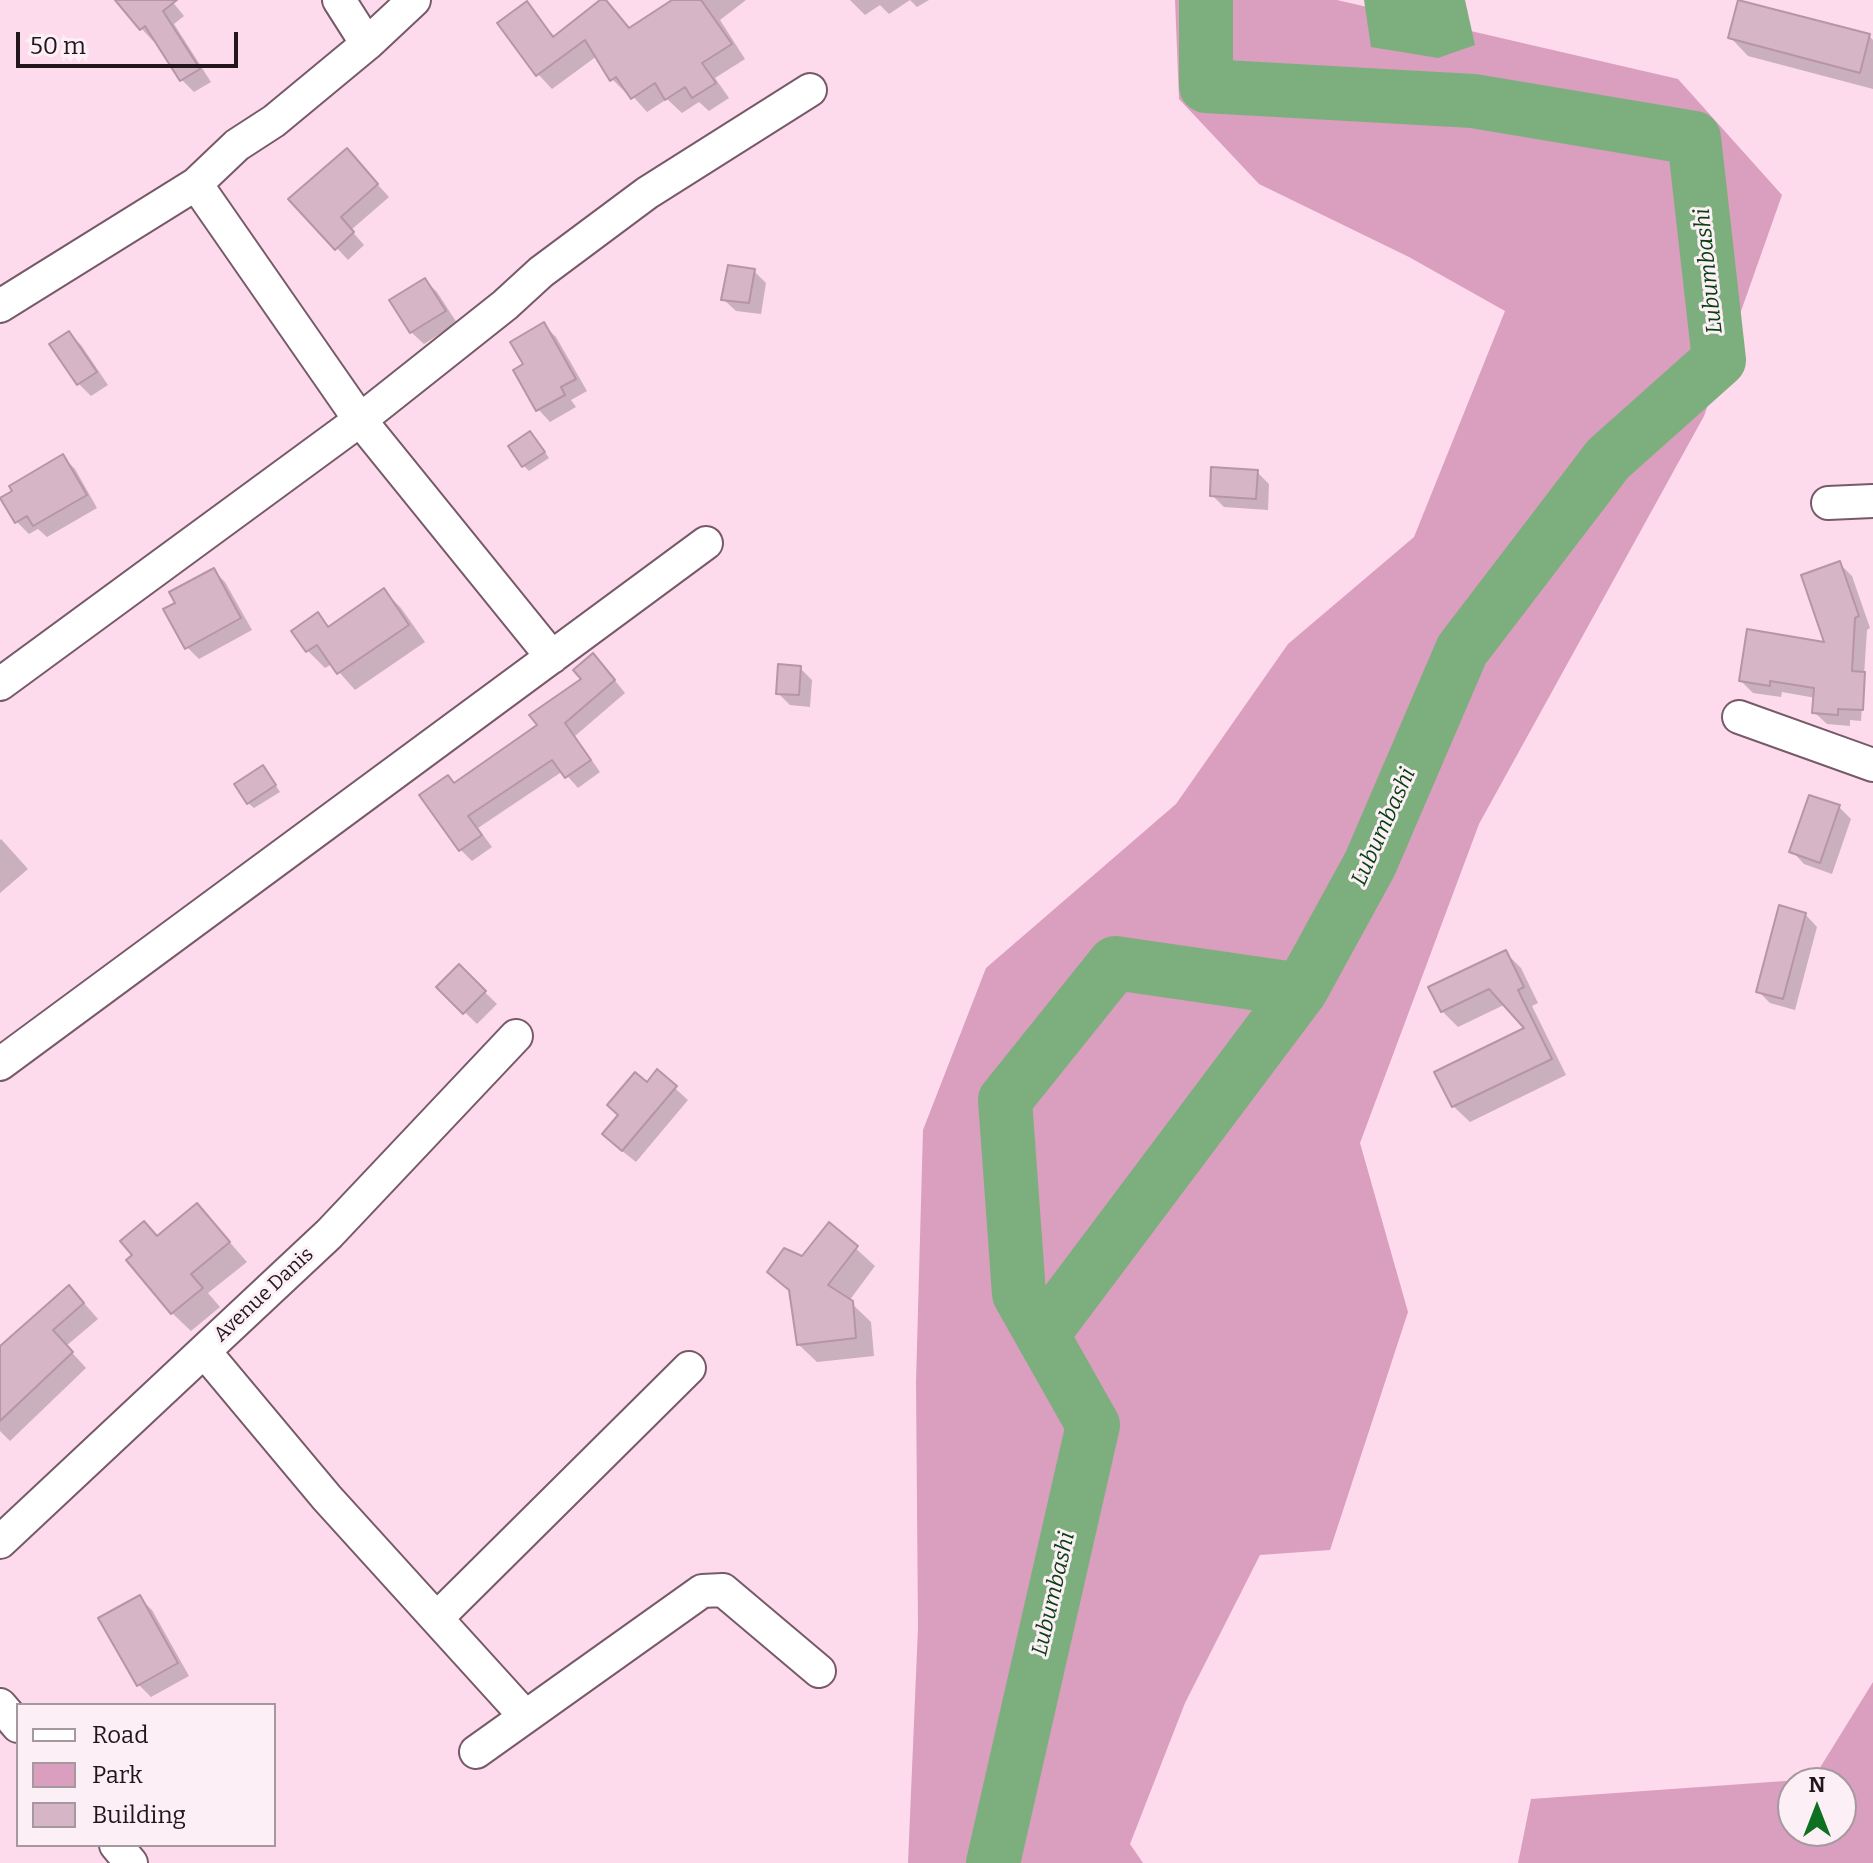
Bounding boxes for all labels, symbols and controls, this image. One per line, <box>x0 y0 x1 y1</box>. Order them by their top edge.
scale bar <box>20 16 242 66</box>
text: 50 m <box>30 32 86 60</box>
water label: Lubumbashi <box>1689 207 1729 335</box>
water label: Lubumbashi <box>1346 764 1422 890</box>
street label: Avenue Danis <box>209 1243 319 1347</box>
water label: Lubumbashi <box>1027 1530 1081 1658</box>
legend <box>16 1703 276 1847</box>
text: Road <box>92 1721 148 1749</box>
text: Park <box>92 1761 143 1789</box>
north arrow <box>1777 1767 1857 1847</box>
text: N <box>1809 1771 1825 1798</box>
text: Building <box>92 1801 186 1829</box>

